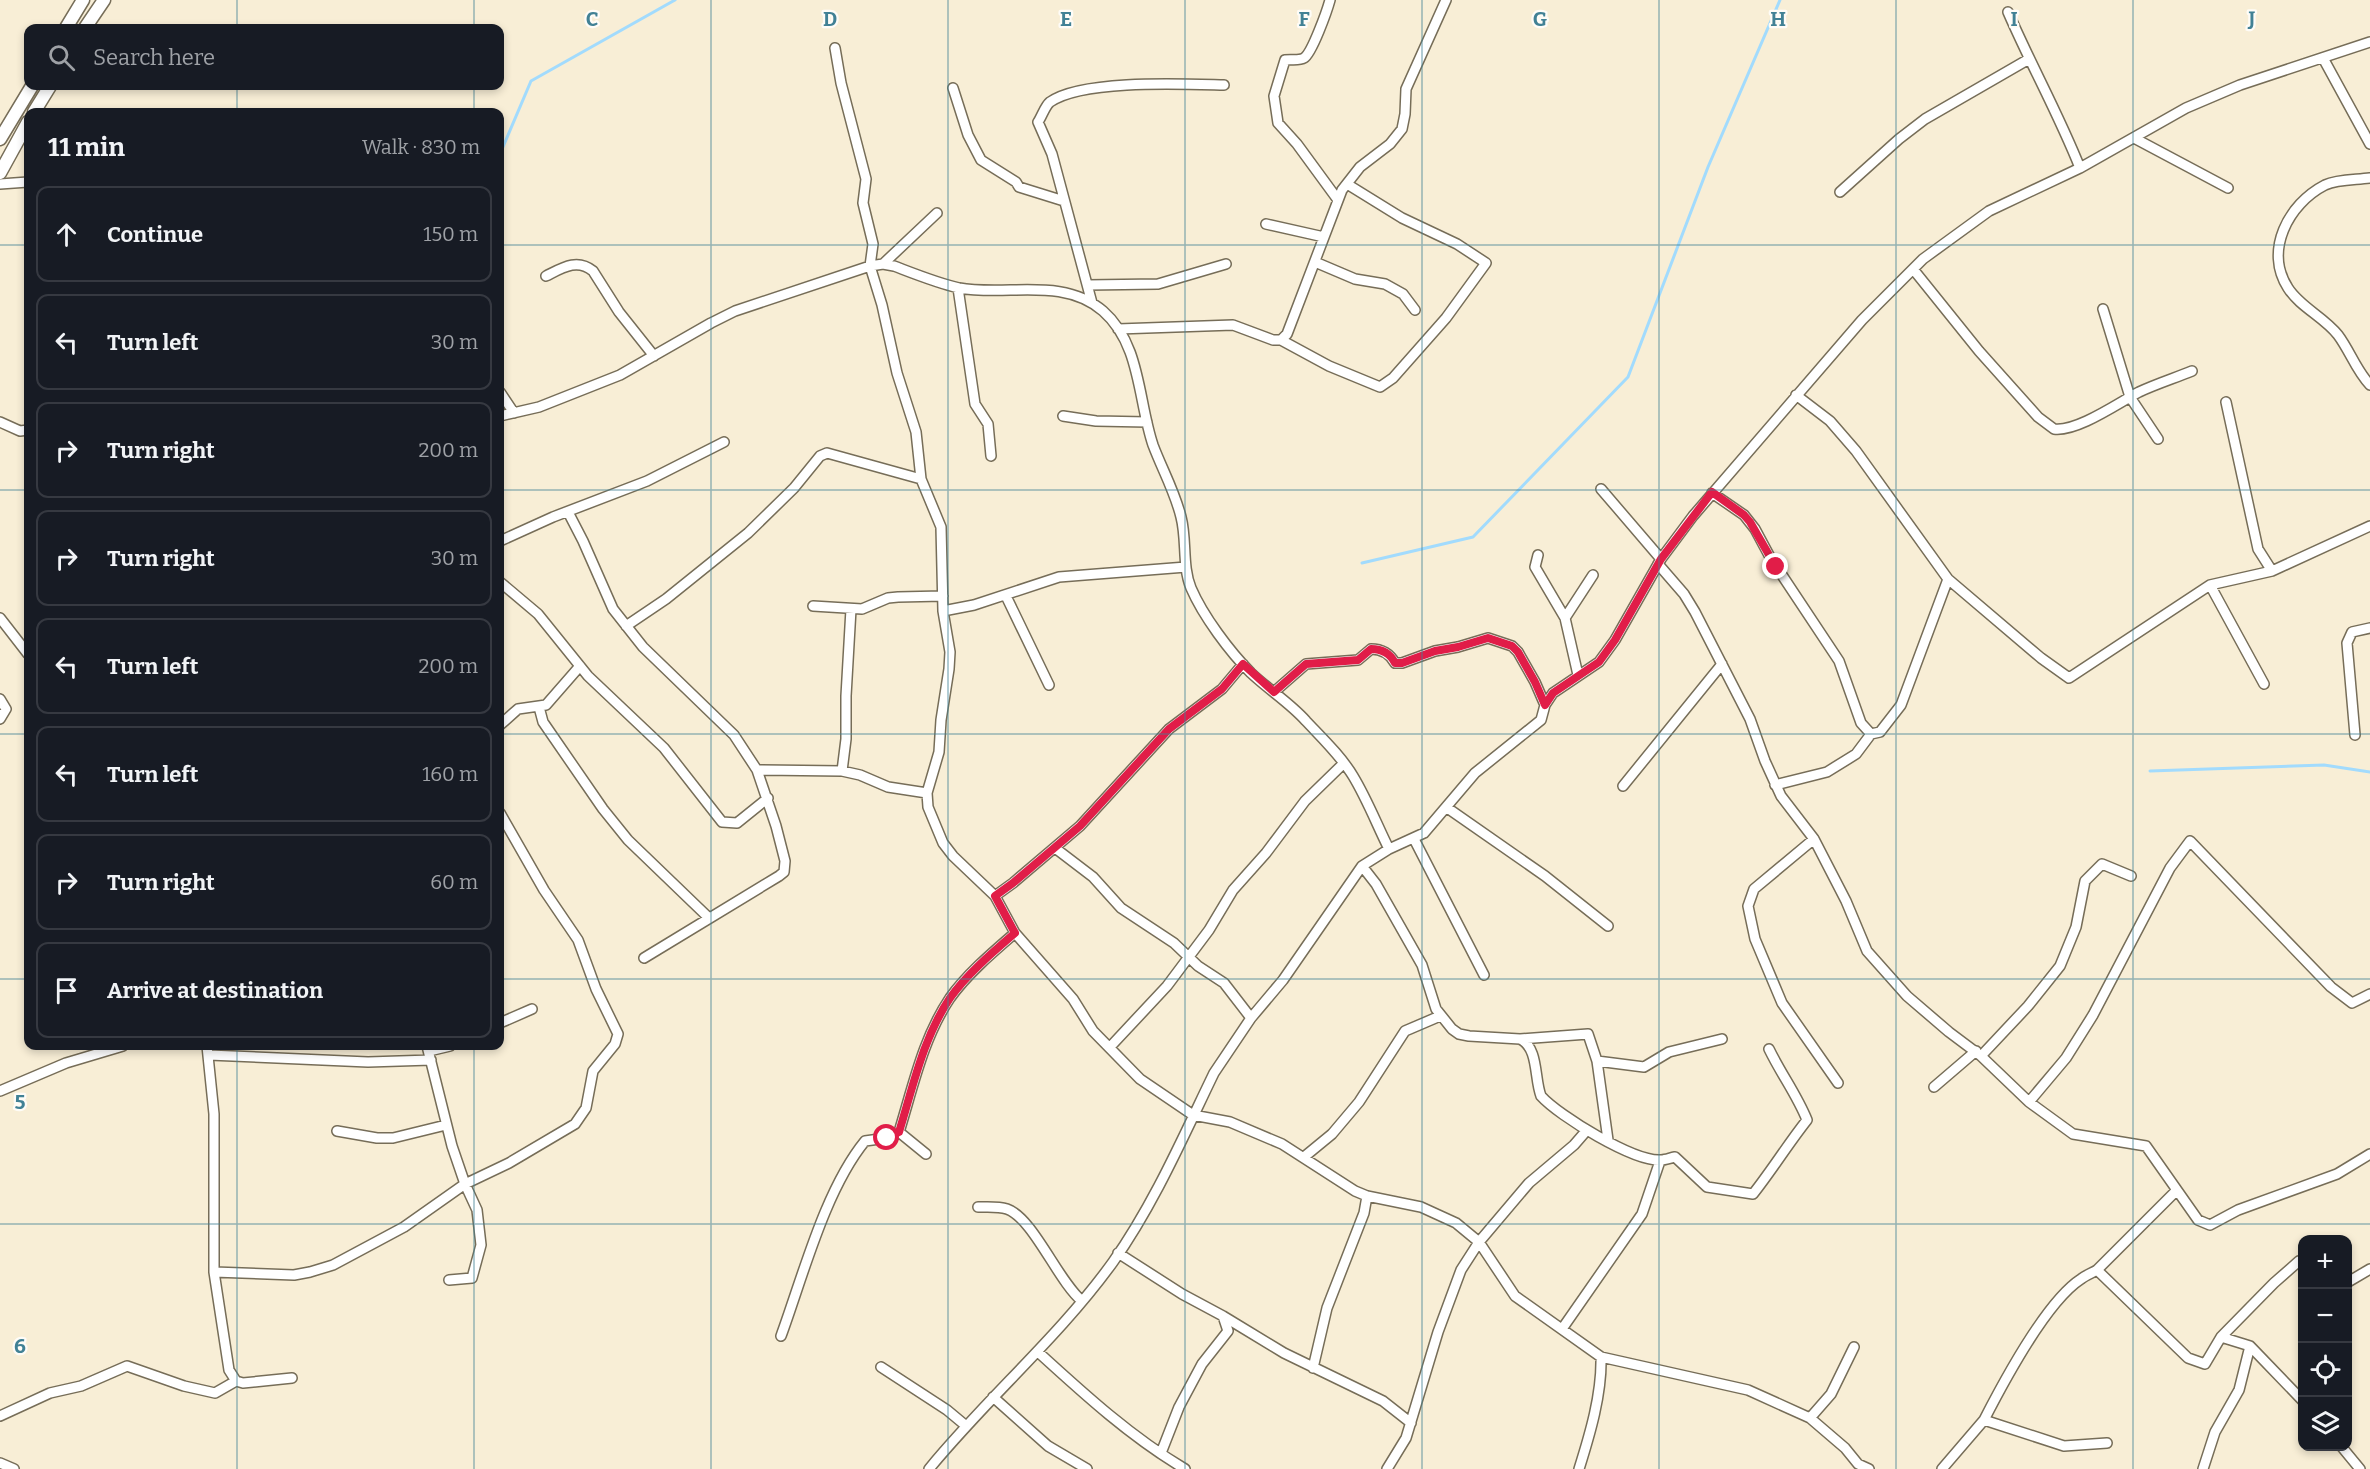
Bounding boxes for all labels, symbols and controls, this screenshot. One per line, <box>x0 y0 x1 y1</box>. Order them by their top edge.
text: C <box>586 7 598 31</box>
text: D <box>823 7 837 31</box>
text: E <box>1060 7 1072 31</box>
text: F <box>1298 7 1310 31</box>
text: G <box>1533 7 1547 31</box>
text: H <box>1770 7 1786 31</box>
text: I <box>2010 7 2018 31</box>
text: J <box>2248 7 2256 31</box>
search box <box>24 24 504 90</box>
icon: search <box>45 41 78 74</box>
text: Search here <box>93 44 215 71</box>
text: 11 min <box>48 132 125 163</box>
text: Walk · 830 m <box>362 135 480 159</box>
icon: ahead <box>50 218 83 251</box>
text: Continue <box>107 221 203 248</box>
text: 150 m <box>423 222 478 246</box>
icon: left <box>50 326 83 359</box>
text: Turn left <box>107 329 199 356</box>
text: 30 m <box>431 330 478 354</box>
icon: right <box>50 434 83 467</box>
text: Turn right <box>107 437 215 464</box>
text: 200 m <box>418 438 478 462</box>
icon: right <box>50 542 83 575</box>
text: Turn right <box>107 545 215 572</box>
text: 30 m <box>431 546 478 570</box>
route end <box>1762 553 1788 579</box>
icon: left <box>50 650 83 683</box>
text: Turn left <box>107 653 199 680</box>
text: 200 m <box>418 654 478 678</box>
icon: left <box>50 758 83 791</box>
text: Turn left <box>107 761 199 788</box>
text: 160 m <box>422 762 478 786</box>
icon: right <box>50 866 83 899</box>
text: Turn right <box>107 869 215 896</box>
text: 60 m <box>430 870 478 894</box>
icon: arrive <box>50 974 83 1007</box>
text: Arrive at destination <box>107 977 323 1004</box>
text: 5 <box>15 1090 26 1114</box>
route start <box>873 1124 899 1150</box>
map controls <box>2298 1235 2352 1451</box>
button: + <box>2298 1235 2352 1289</box>
button: − <box>2298 1289 2352 1343</box>
text: 6 <box>14 1334 26 1358</box>
button: locate <box>2298 1343 2352 1397</box>
button: layers <box>2298 1397 2352 1451</box>

